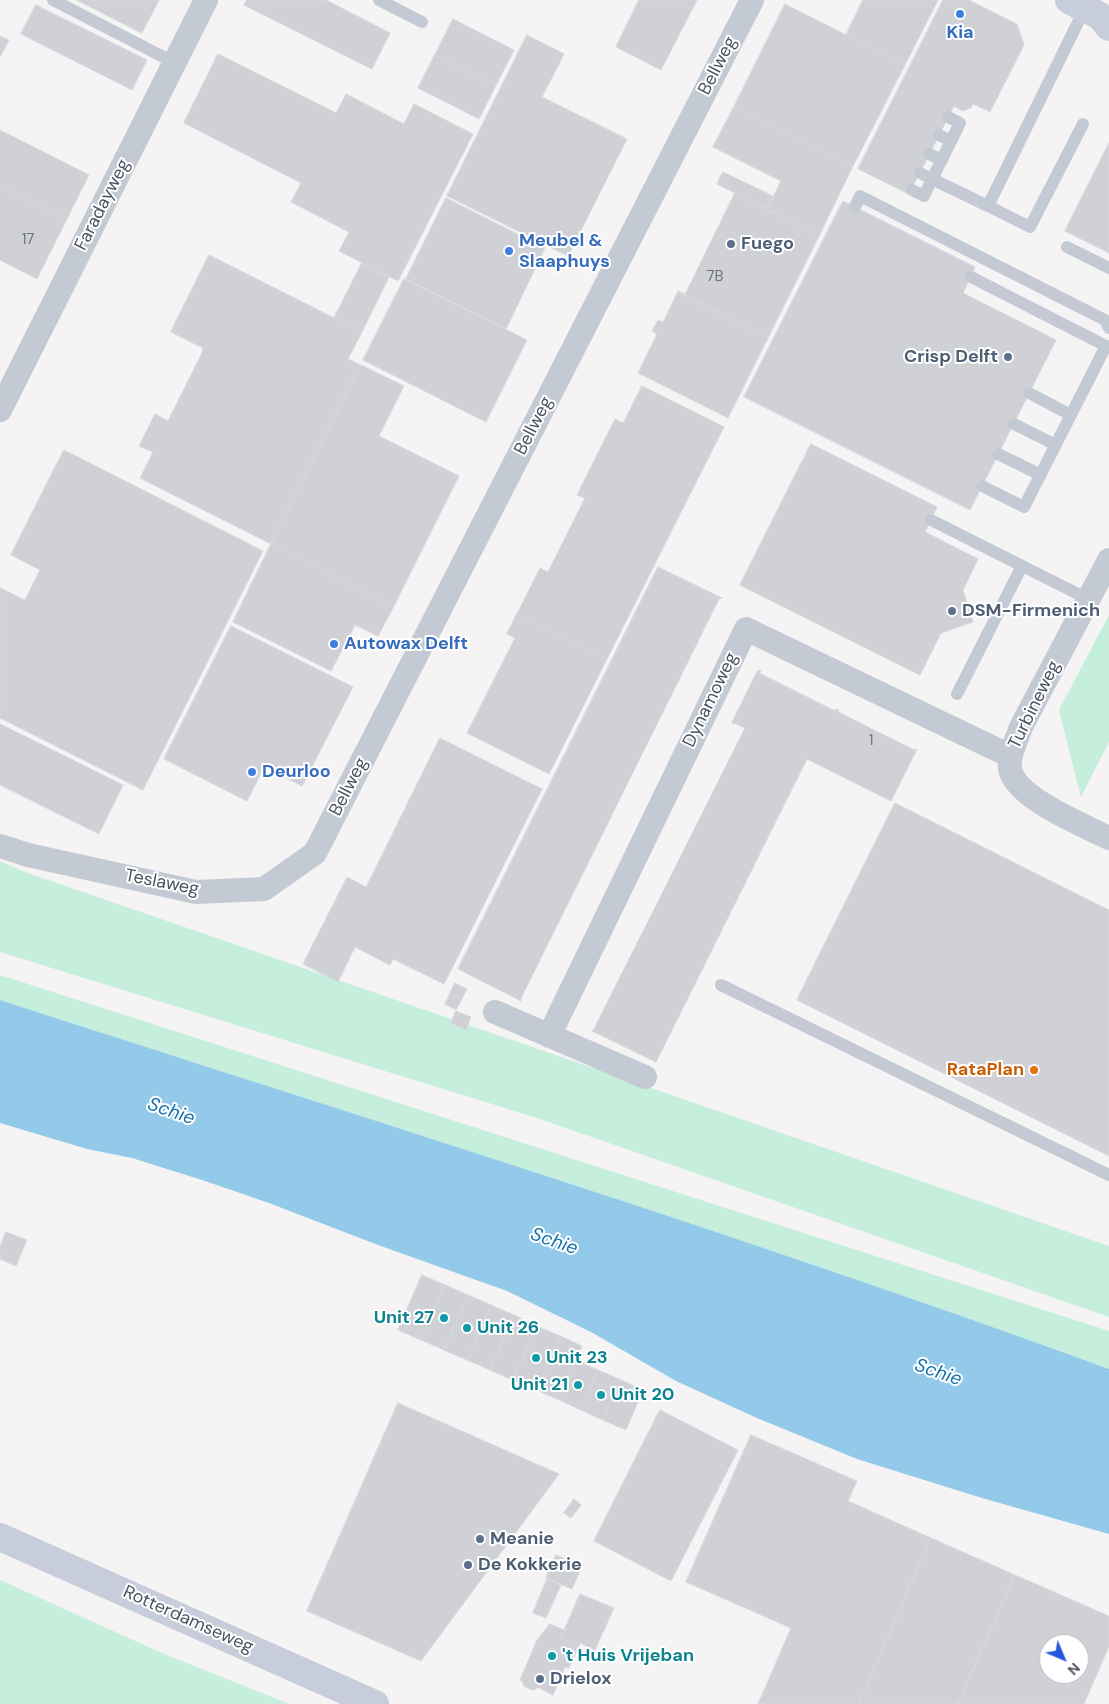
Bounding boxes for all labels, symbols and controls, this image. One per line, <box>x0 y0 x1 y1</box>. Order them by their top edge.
marker: Kia <box>954 8 966 20</box>
place label: Kia <box>946 22 974 44</box>
street label: Bellweg <box>694 33 742 99</box>
street label: Faradayweg <box>71 156 135 254</box>
place label: Meubel & Slaaphuys <box>519 230 610 272</box>
house number: 17 <box>22 231 34 249</box>
place label: Fuego <box>741 233 794 255</box>
marker: Fuego <box>725 238 737 250</box>
marker: Meubel & Slaaphuys <box>503 245 515 257</box>
house number: 7B <box>706 268 724 286</box>
place label: Crisp Delft <box>904 346 998 368</box>
marker: Crisp Delft <box>1002 351 1014 363</box>
street label: Bellweg <box>510 393 558 459</box>
place label: DSM-Firmenich <box>962 600 1100 622</box>
marker: DSM-Firmenich <box>946 605 958 617</box>
place label: Autowax Delft <box>344 633 468 655</box>
marker: Autowax Delft <box>328 638 340 650</box>
street label: Dynamoweg <box>679 649 743 751</box>
street label: Turbineweg <box>1004 657 1066 753</box>
house number: 1 <box>869 732 873 750</box>
street label: Bellweg <box>325 754 373 820</box>
place label: Deurloo <box>262 761 331 783</box>
marker: Deurloo <box>246 766 258 778</box>
street label: Teslaweg <box>123 865 201 901</box>
place label: RataPlan <box>947 1059 1024 1081</box>
marker: RataPlan <box>1028 1064 1040 1076</box>
water label: Schie <box>144 1093 198 1131</box>
water label: Schie <box>527 1223 581 1261</box>
place label: Unit 27 <box>374 1307 434 1329</box>
marker: Unit 27 <box>438 1312 450 1324</box>
place label: Unit 26 <box>477 1317 539 1339</box>
marker: Unit 26 <box>461 1322 473 1334</box>
place label: Unit 23 <box>546 1347 608 1369</box>
marker: Unit 23 <box>530 1352 542 1364</box>
water label: Schie <box>911 1354 965 1392</box>
place label: Unit 21 <box>511 1374 568 1396</box>
marker: Unit 21 <box>572 1379 584 1391</box>
place label: Unit 20 <box>611 1384 674 1406</box>
marker: Unit 20 <box>595 1389 607 1401</box>
place label: Meanie <box>490 1528 554 1550</box>
marker: Meanie <box>474 1533 486 1545</box>
place label: De Kokkerie <box>478 1554 582 1576</box>
marker: De Kokkerie <box>462 1559 474 1571</box>
street label: Rotterdamseweg <box>119 1582 257 1658</box>
north arrow <box>1039 1634 1089 1684</box>
place label: 't Huis Vrijeban <box>562 1645 694 1667</box>
marker: 't Huis Vrijeban <box>546 1650 558 1662</box>
text: N <box>1064 1659 1084 1679</box>
place label: Drielox <box>550 1668 611 1690</box>
marker: Drielox <box>534 1673 546 1685</box>

